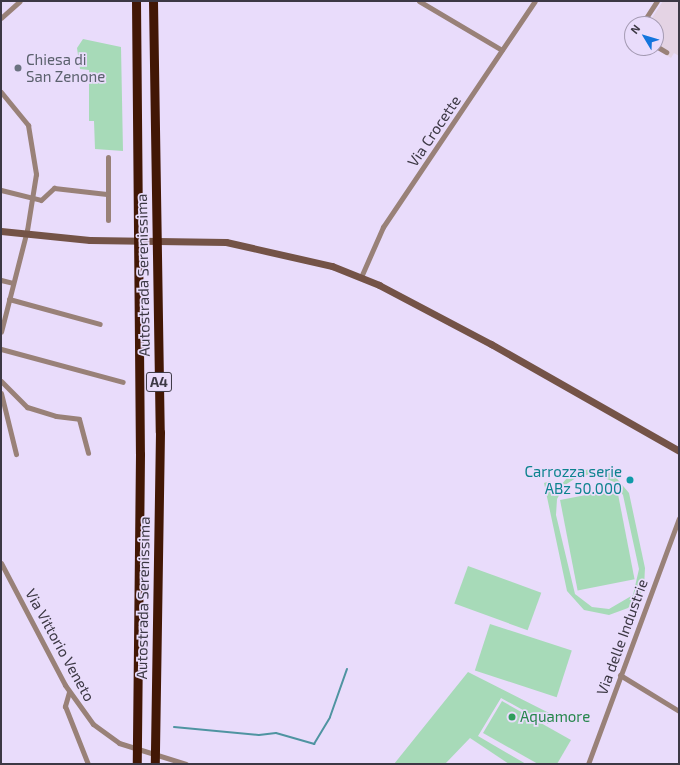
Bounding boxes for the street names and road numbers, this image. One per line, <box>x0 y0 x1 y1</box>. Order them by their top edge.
street label: Via Crocette <box>404 92 464 170</box>
street label: Autostrada Serenissima <box>133 193 153 357</box>
road number: A4 <box>145 370 173 394</box>
street label: Autostrada Serenissima <box>133 516 153 680</box>
street label: Via delle Industrie <box>593 576 651 698</box>
street label: Via Vittorio Veneto <box>21 585 99 705</box>

